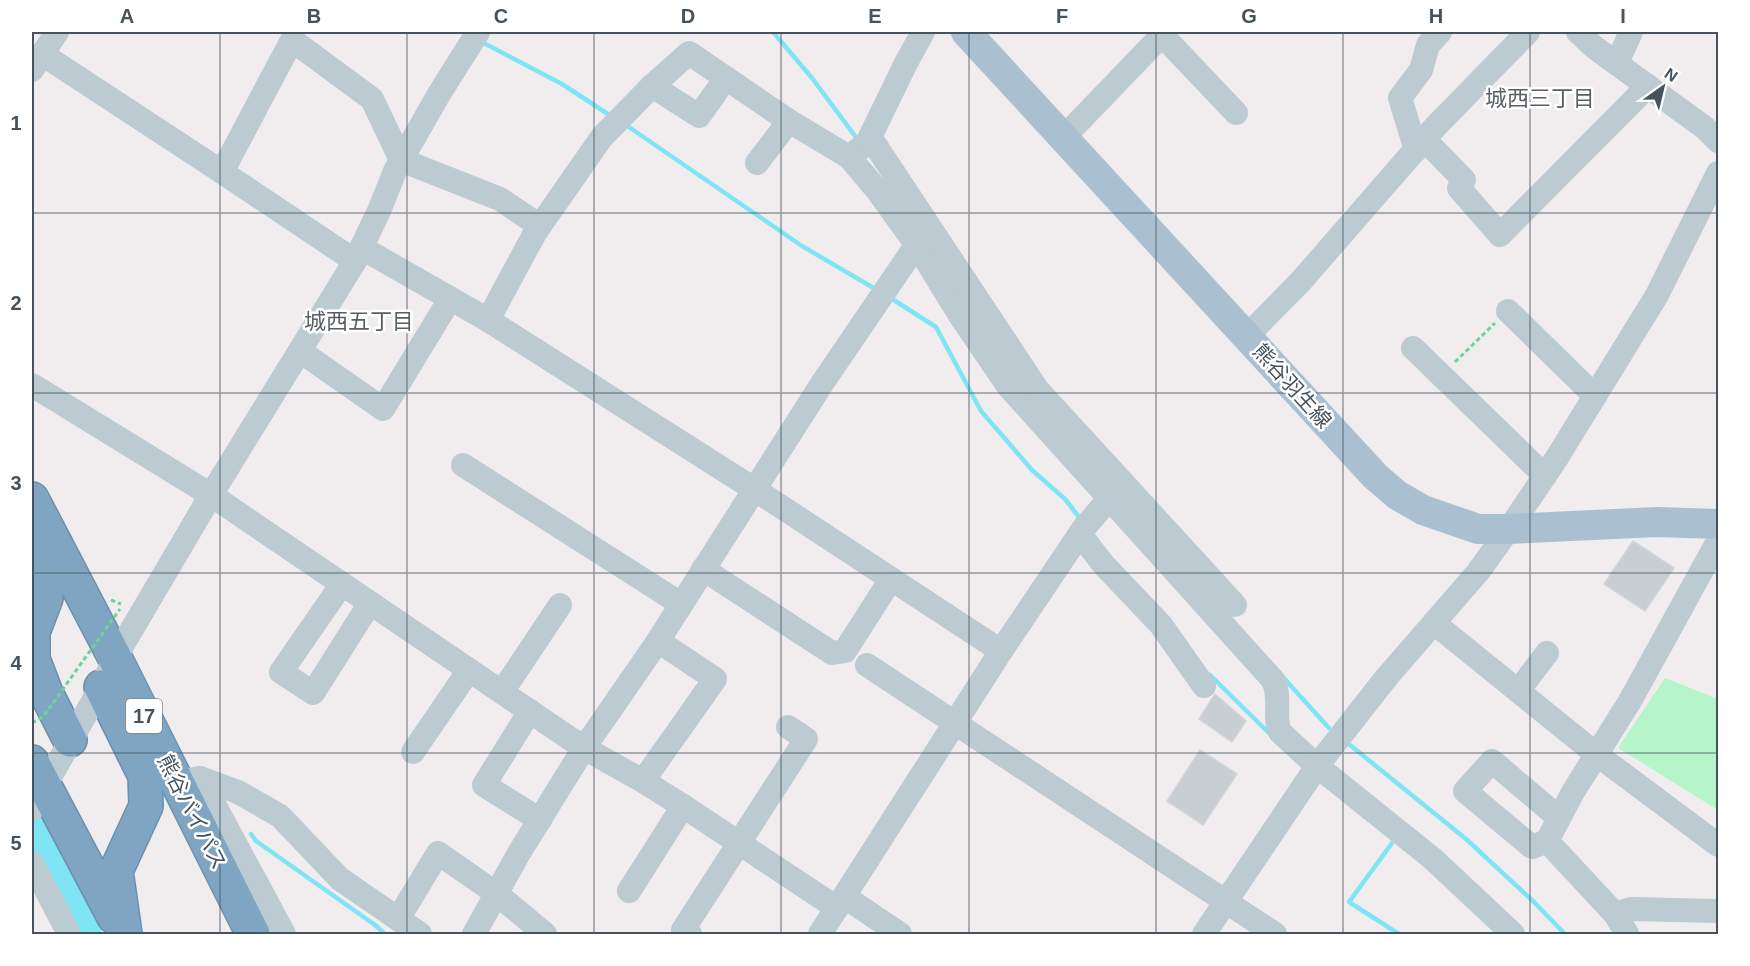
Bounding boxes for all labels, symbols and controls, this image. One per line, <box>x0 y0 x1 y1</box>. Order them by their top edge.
text: A <box>120 5 134 27</box>
text: B <box>307 5 321 27</box>
text: C <box>494 5 508 27</box>
text: D <box>681 5 695 27</box>
text: E <box>868 5 882 27</box>
text: F <box>1056 5 1068 27</box>
text: G <box>1241 5 1257 27</box>
text: H <box>1429 5 1443 27</box>
text: I <box>1620 5 1626 27</box>
north arrow <box>1633 57 1693 117</box>
text: N <box>1662 65 1681 85</box>
district label: 城西三丁目 <box>1485 86 1595 111</box>
text: 1 <box>10 112 22 134</box>
text: 2 <box>10 292 22 314</box>
district label: 城西五丁目 <box>304 309 414 334</box>
street label: 熊谷羽生線 <box>1249 339 1336 432</box>
text: 3 <box>10 472 22 494</box>
text: 4 <box>10 652 22 674</box>
road number: 17 <box>126 699 162 733</box>
street label: 熊谷バイパス <box>154 751 231 873</box>
text: 5 <box>10 832 22 854</box>

